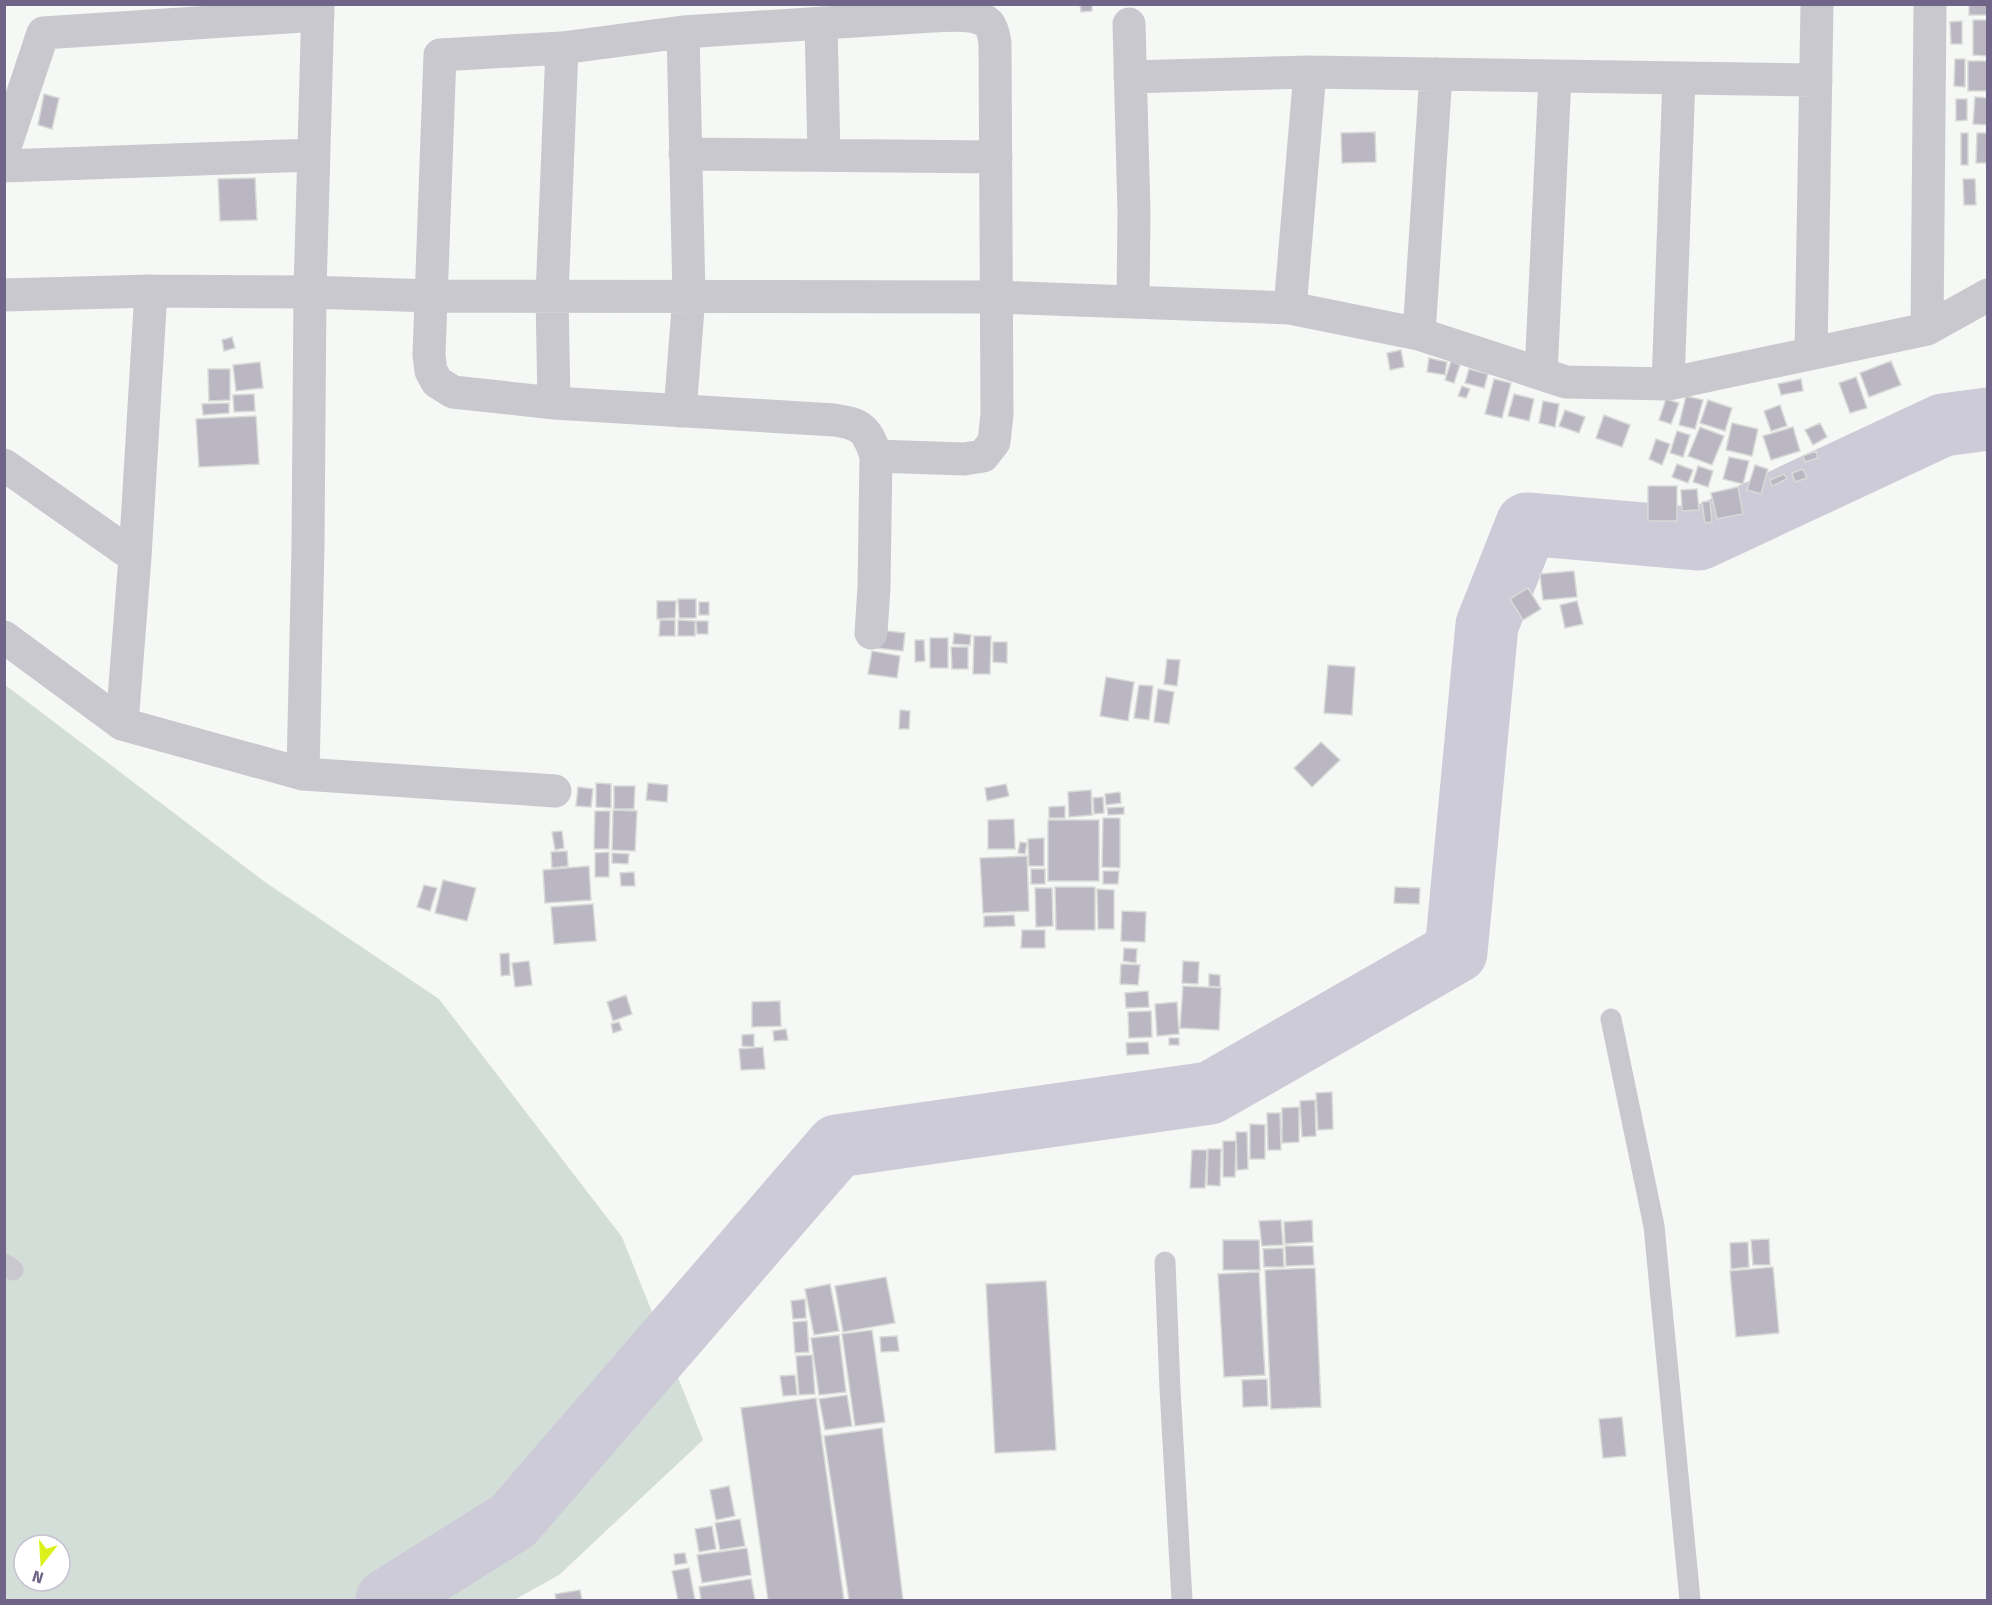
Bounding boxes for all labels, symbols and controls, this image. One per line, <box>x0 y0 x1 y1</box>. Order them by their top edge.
north arrow <box>12 1533 72 1593</box>
text: N <box>30 1566 46 1588</box>

